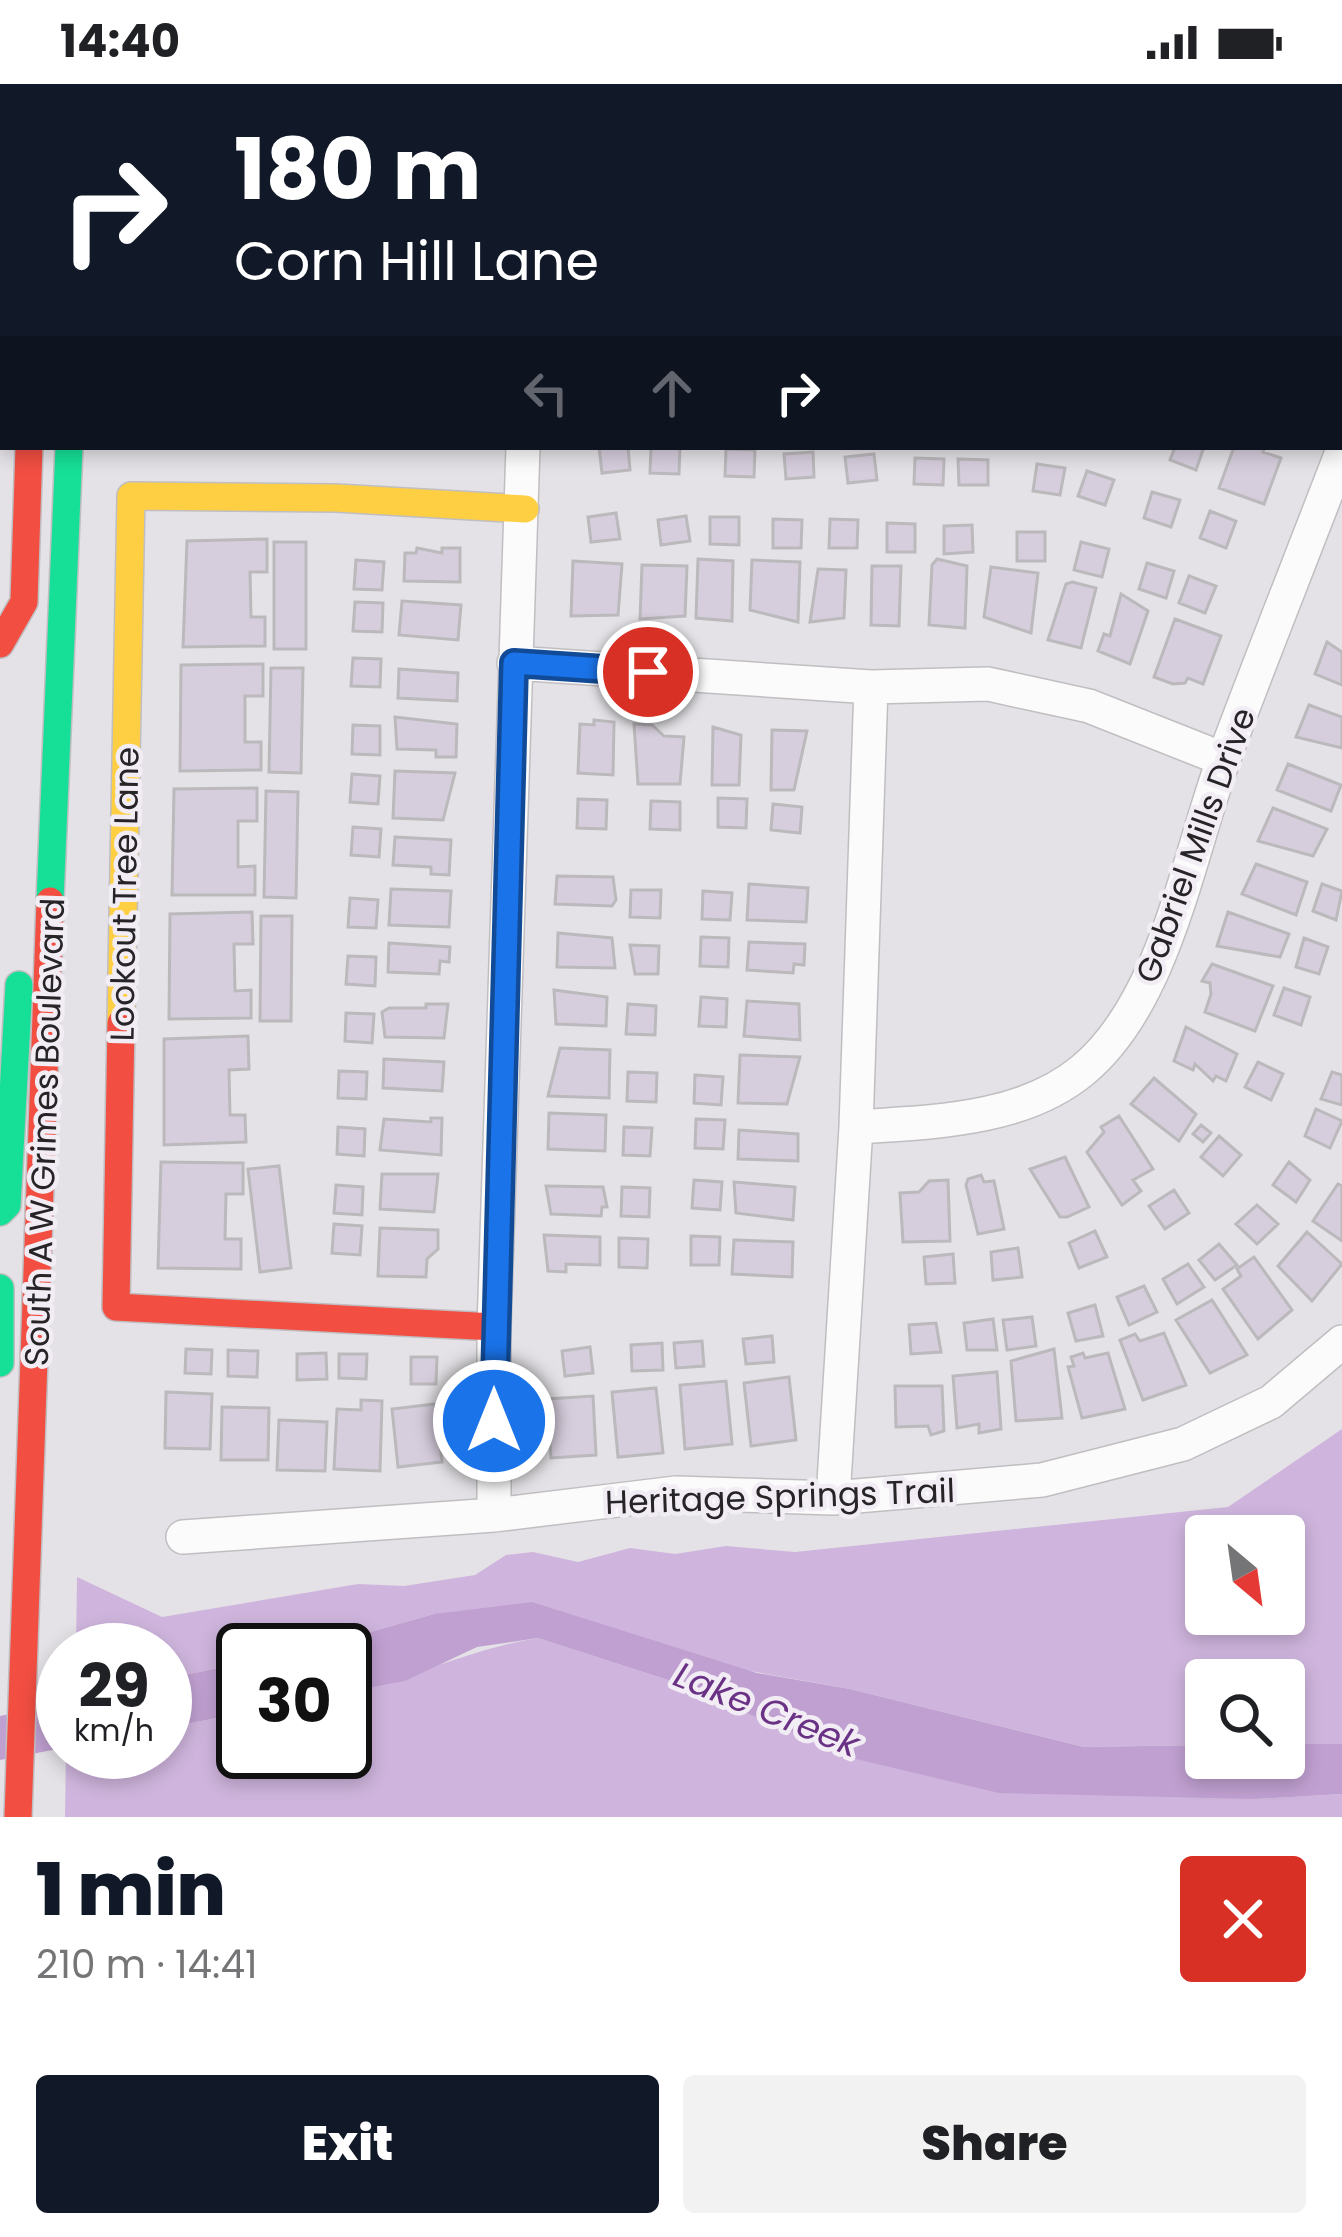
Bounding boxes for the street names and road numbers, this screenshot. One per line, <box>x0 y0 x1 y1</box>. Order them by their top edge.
street label: Gabriel Mills Drive <box>1124 701 1267 989</box>
street label: Lookout Tree Lane <box>98 746 151 1042</box>
street label: South A W Grimes Boulevard <box>13 897 76 1367</box>
street label: Heritage Springs Trail <box>604 1467 956 1526</box>

